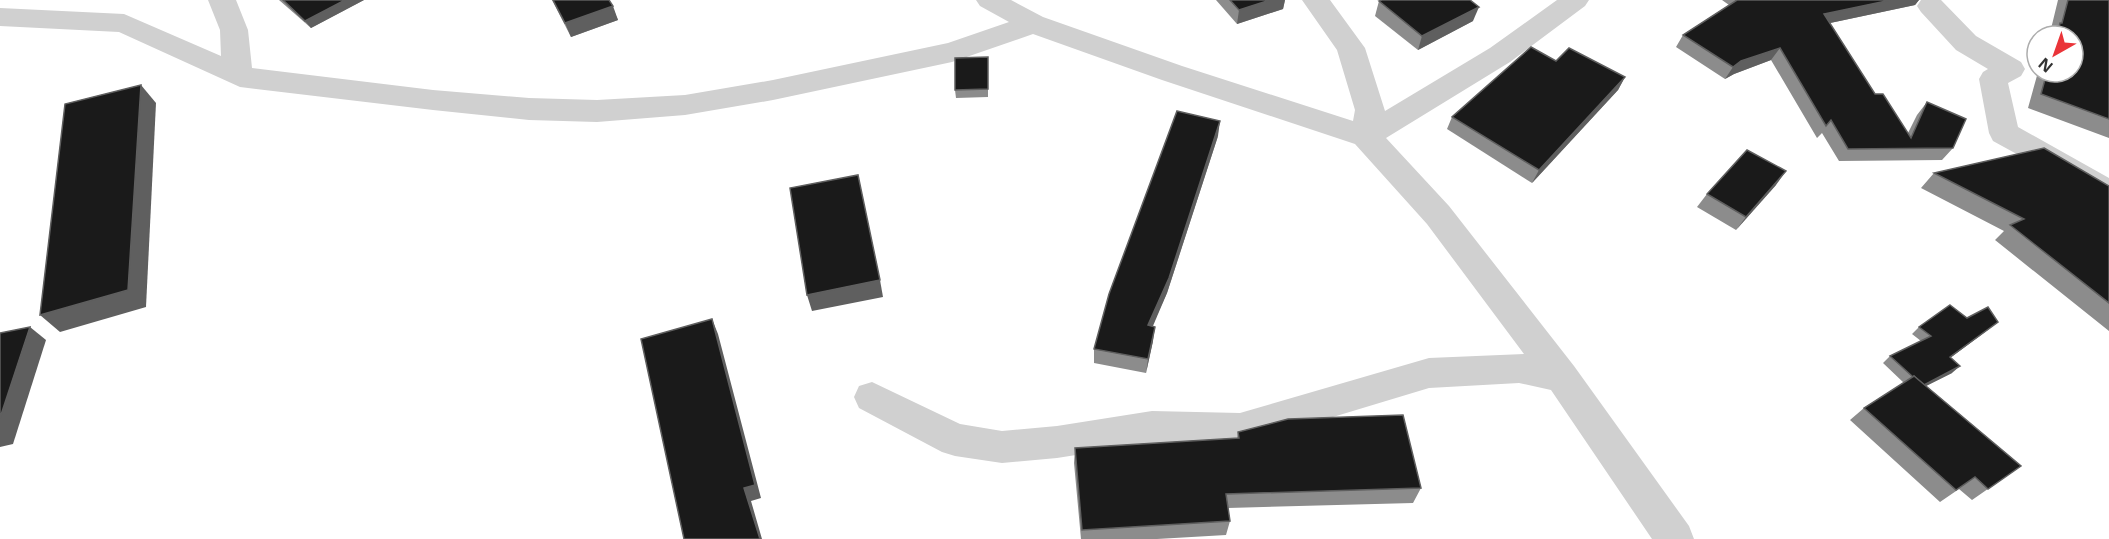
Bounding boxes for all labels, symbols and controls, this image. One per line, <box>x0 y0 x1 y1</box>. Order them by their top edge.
north arrow <box>2025 24 2085 84</box>
text: N <box>2033 53 2057 78</box>

